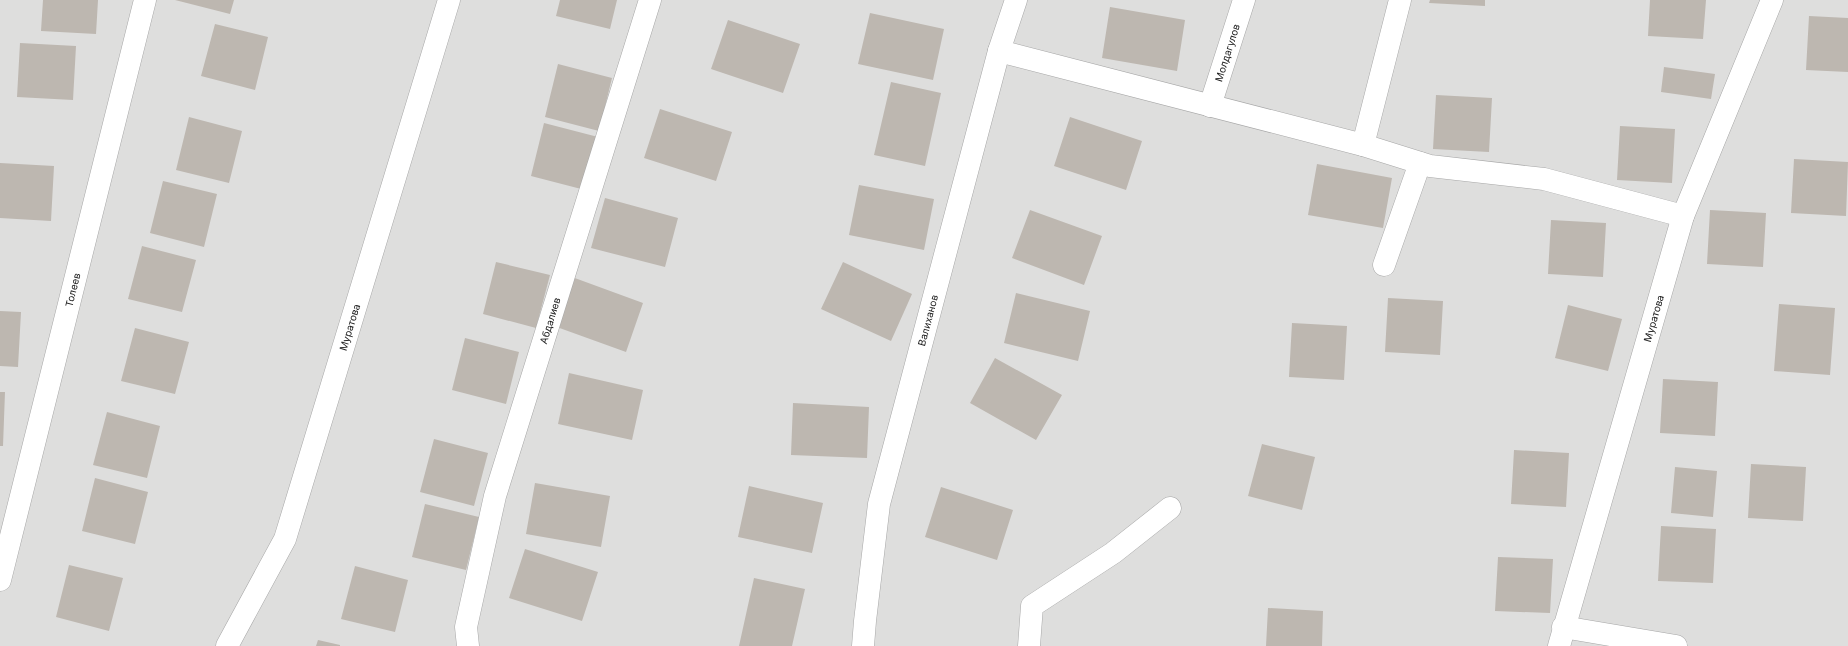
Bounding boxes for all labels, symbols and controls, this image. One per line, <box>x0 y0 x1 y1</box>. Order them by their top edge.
street label: Молдагулов <box>1212 22 1242 83</box>
street label: Толеев <box>62 271 83 308</box>
street label: Валиханов <box>915 293 940 347</box>
street label: Муратова <box>1641 293 1666 343</box>
street label: Абдалиев <box>537 296 563 345</box>
street label: Муратова <box>337 302 362 352</box>

